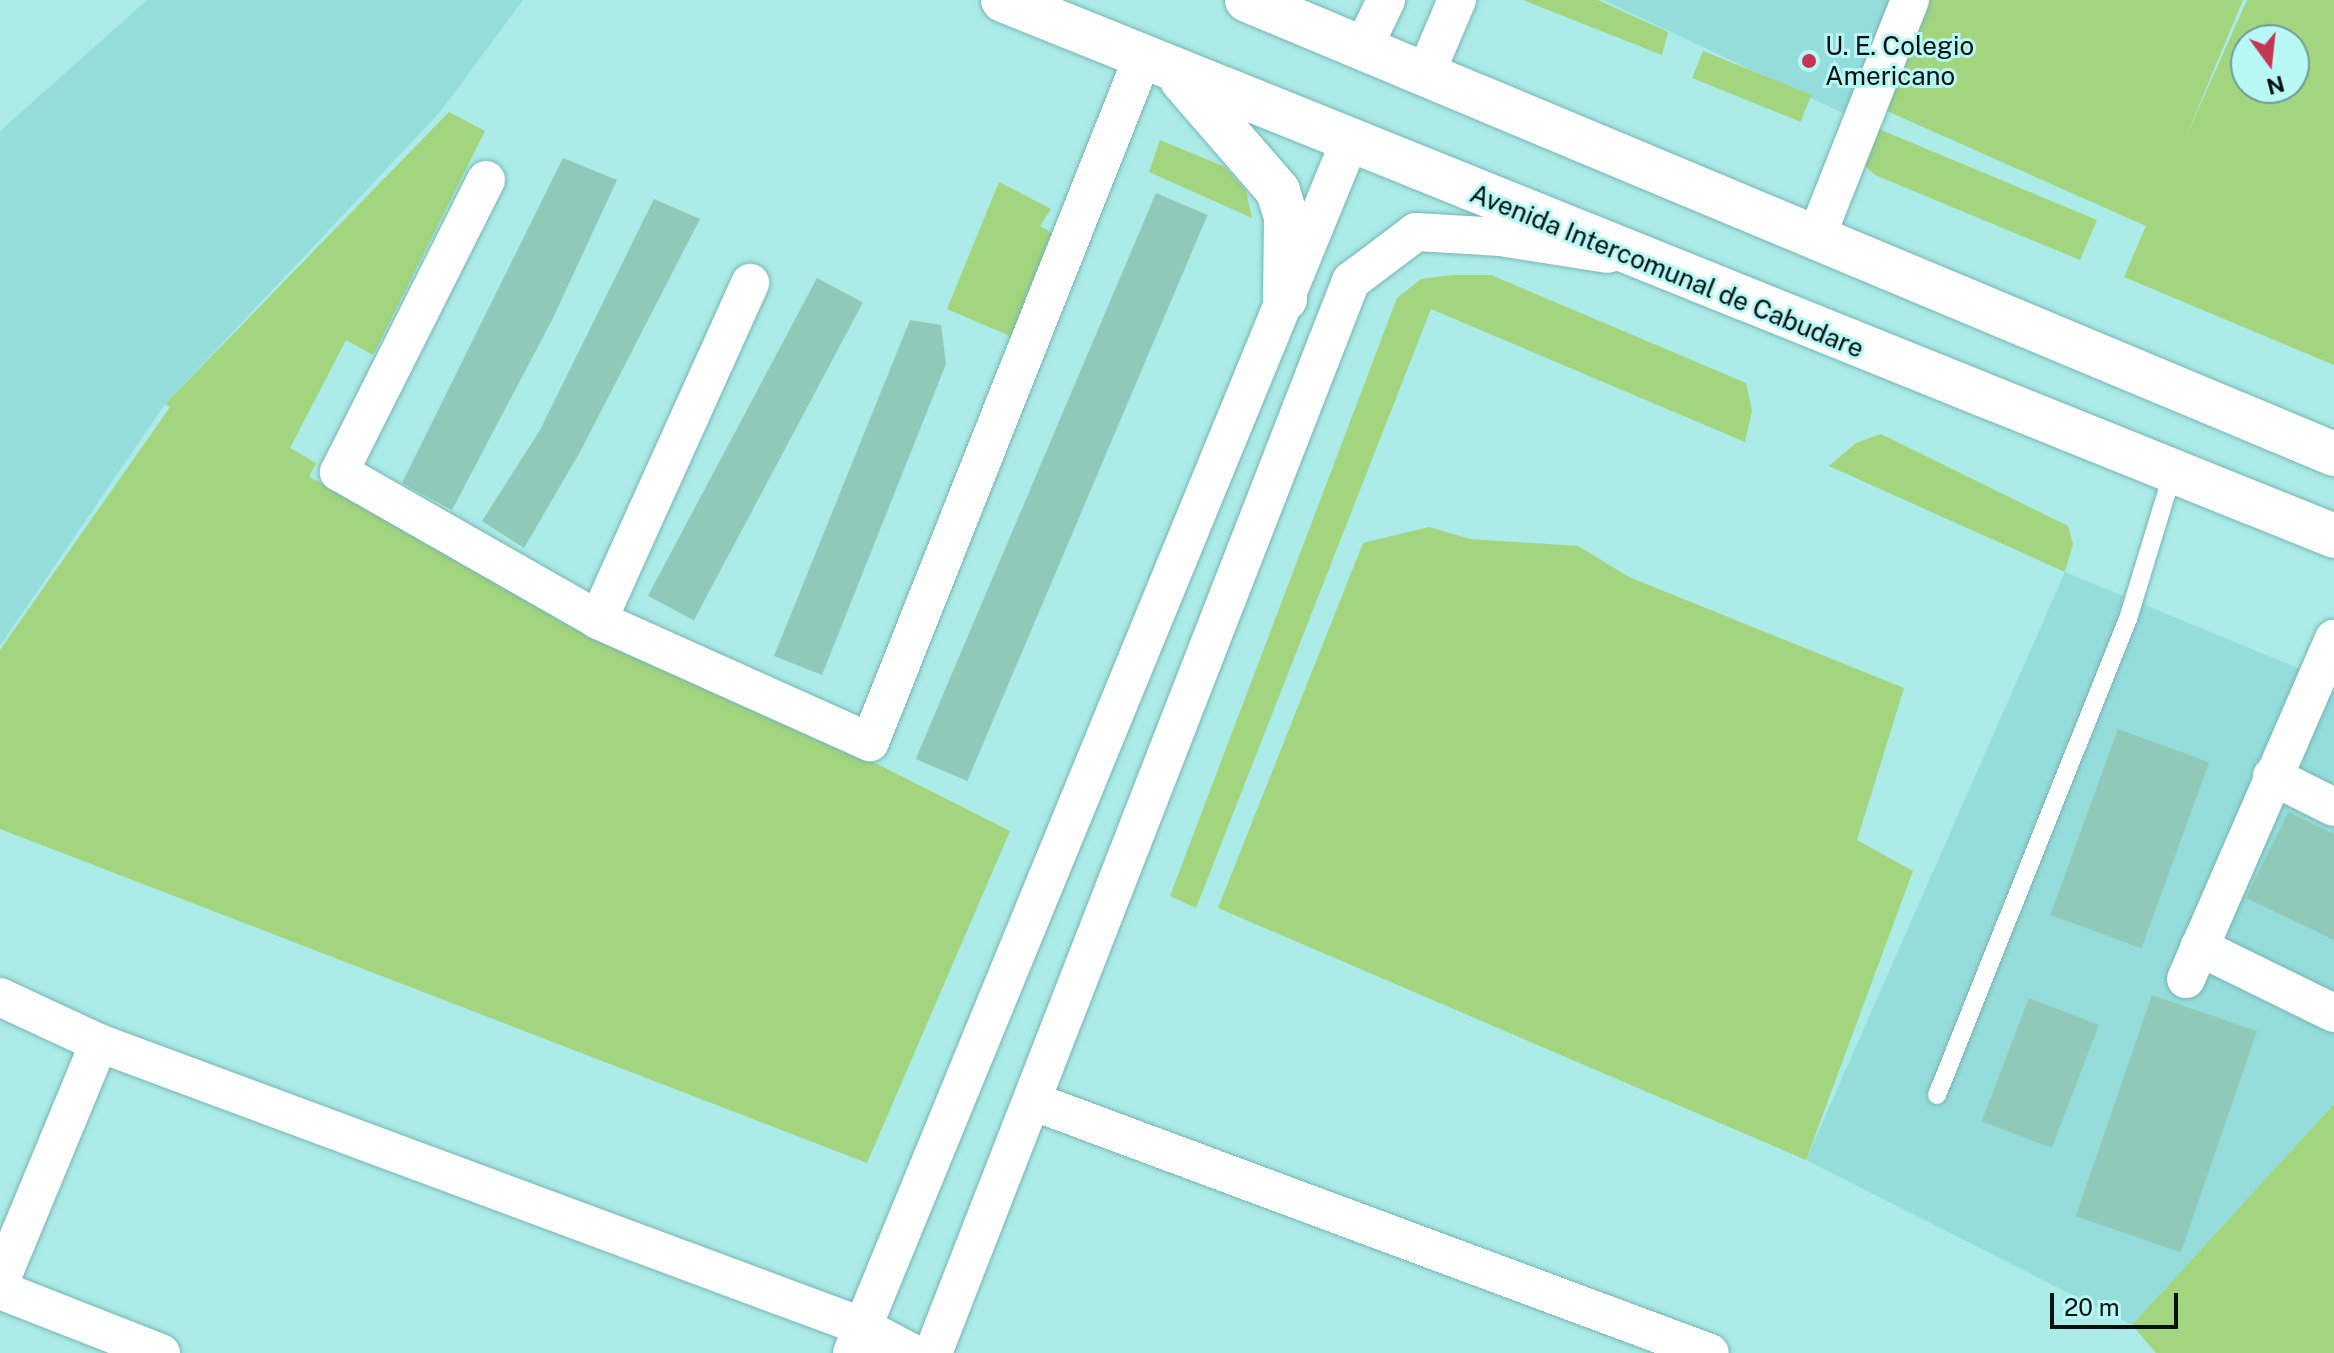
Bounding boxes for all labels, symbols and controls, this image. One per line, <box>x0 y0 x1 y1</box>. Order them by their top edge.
north arrow <box>2230 24 2310 104</box>
place label: U. E. Colegio Americano <box>1825 30 1974 92</box>
marker: U. E. Colegio Americano <box>1800 52 1818 70</box>
text: N <box>2264 70 2287 100</box>
street label: Avenida Intercomunal de Cabudare <box>1465 177 1869 365</box>
scale bar <box>2054 1277 2182 1327</box>
text: 20 m <box>2064 1293 2120 1321</box>

